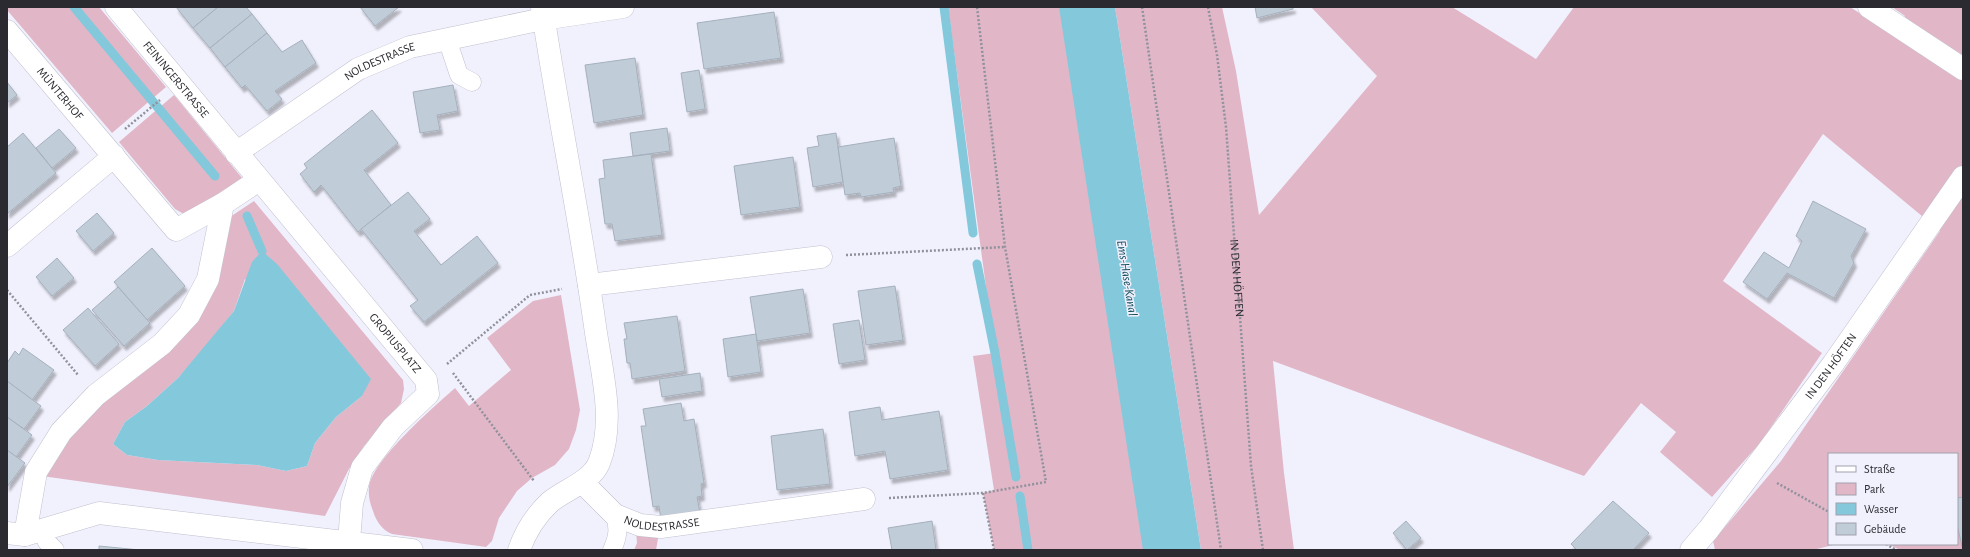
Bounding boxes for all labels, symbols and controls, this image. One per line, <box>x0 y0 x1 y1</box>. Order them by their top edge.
street label: FEININGERSTRASSE <box>141 39 211 120</box>
street label: NOLDESTRASSE <box>342 40 416 83</box>
street label: MÜNTERHOF <box>35 65 86 122</box>
water label: Ems-Hase-Kanal <box>1114 239 1139 317</box>
street label: IN DEN HÖFTEN <box>1228 239 1246 318</box>
street label: GROPIUSPLATZ <box>367 311 424 375</box>
street label: IN DEN HÖFTEN <box>1803 331 1858 401</box>
legend <box>1828 453 1958 545</box>
text: Straße <box>1864 463 1895 475</box>
text: Park <box>1864 483 1885 495</box>
text: Wasser <box>1864 503 1898 515</box>
street label: NOLDESTRASSE <box>622 513 700 533</box>
text: Gebäude <box>1864 523 1906 535</box>

